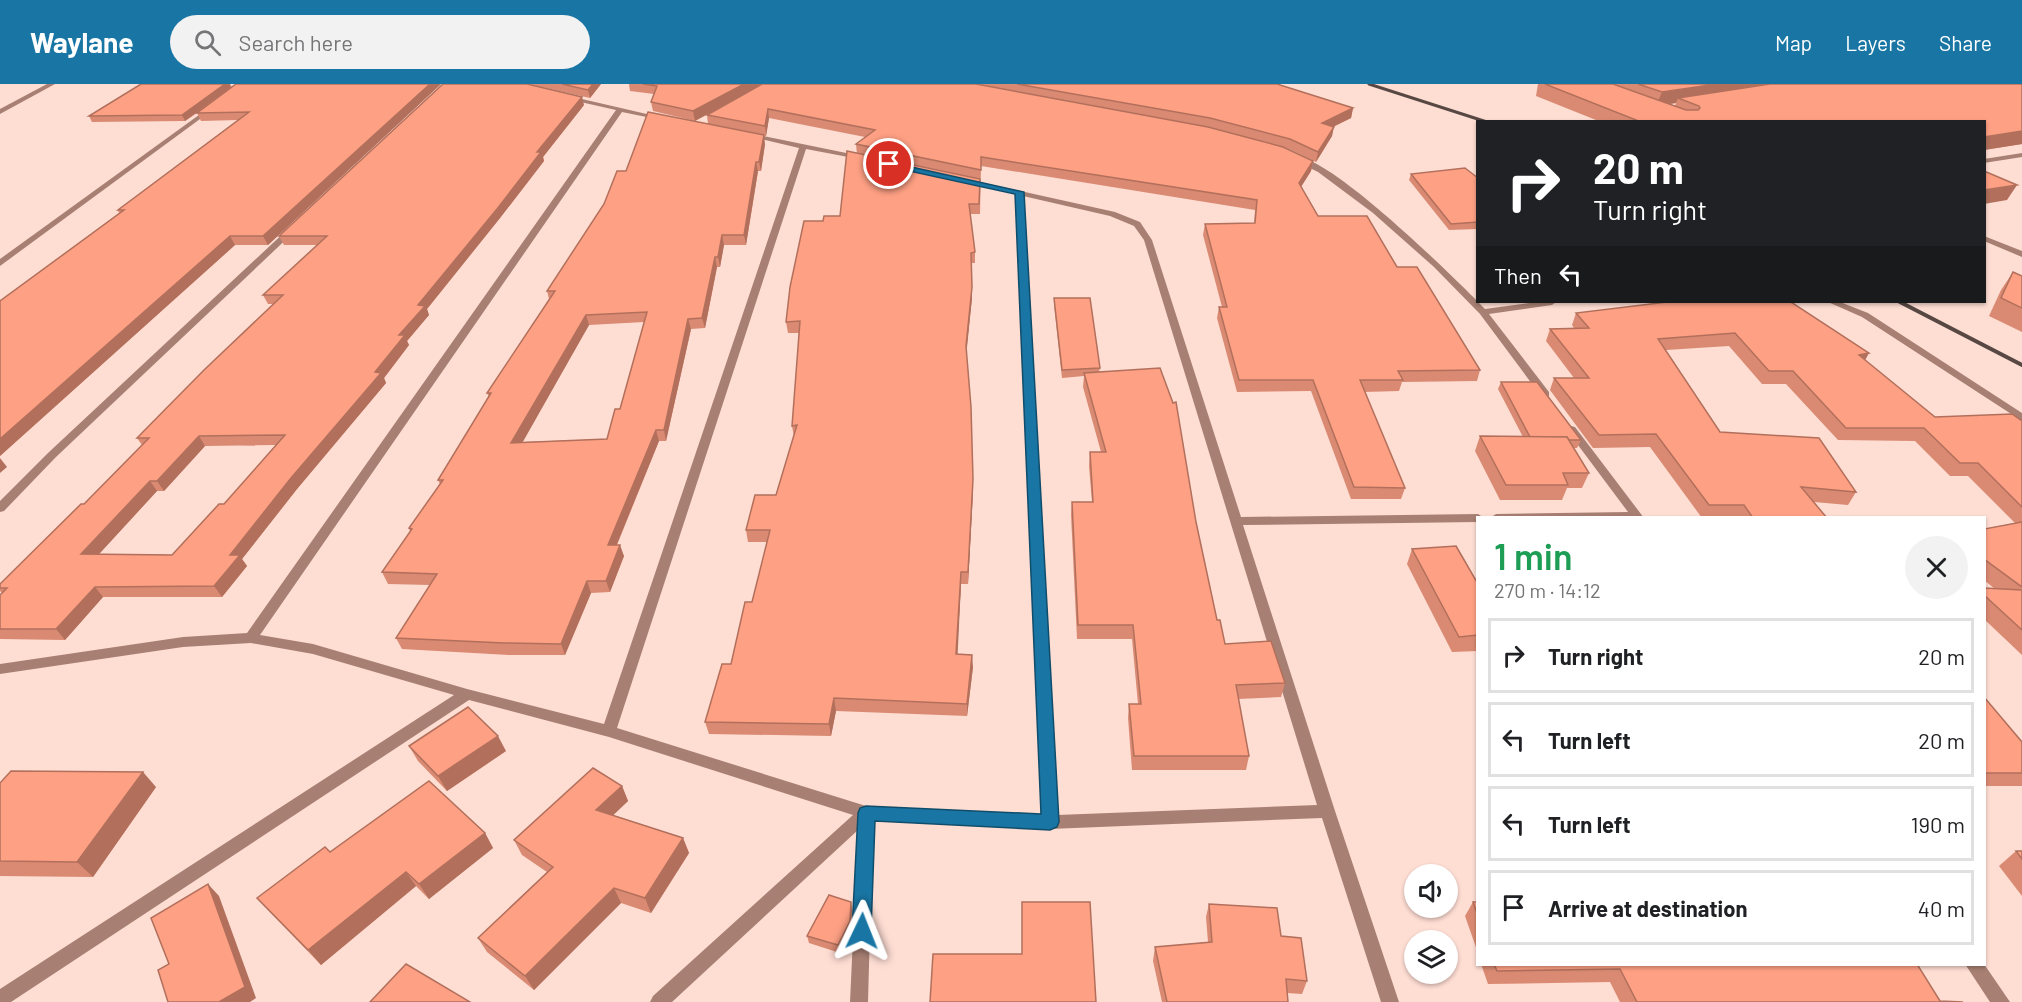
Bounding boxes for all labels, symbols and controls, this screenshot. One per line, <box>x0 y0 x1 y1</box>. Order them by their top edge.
search box <box>170 15 590 69</box>
text: Waylane <box>30 25 134 59</box>
icon: search <box>191 26 224 59</box>
text: Search here <box>239 29 353 55</box>
text: Map <box>1775 30 1812 55</box>
text: Layers <box>1845 30 1906 55</box>
text: Share <box>1939 30 1992 55</box>
pin <box>863 138 914 189</box>
text: 20 m <box>1593 142 1684 192</box>
icon: right <box>1494 144 1572 222</box>
icon: arrive <box>872 147 905 180</box>
text: Turn right <box>1593 193 1707 225</box>
icon: left <box>1554 258 1587 291</box>
text: Then <box>1494 262 1542 288</box>
text: 1 min <box>1494 534 1573 577</box>
button: close <box>1905 536 1968 599</box>
text: 270 m · 14:12 <box>1494 578 1601 602</box>
icon: right <box>1497 639 1530 672</box>
text: Turn right <box>1548 643 1643 669</box>
text: 20 m <box>1918 643 1965 669</box>
icon: left <box>1497 723 1530 756</box>
text: Turn left <box>1548 727 1631 753</box>
text: 20 m <box>1918 727 1965 753</box>
icon: left <box>1497 807 1530 840</box>
text: Turn left <box>1548 811 1631 837</box>
text: 190 m <box>1911 811 1965 837</box>
map controls <box>1404 864 1458 984</box>
button: sound <box>1404 864 1458 918</box>
icon: arrive <box>1497 891 1530 924</box>
text: Arrive at destination <box>1548 895 1747 921</box>
text: 40 m <box>1918 895 1965 921</box>
position arrow <box>830 899 894 963</box>
button: layers <box>1404 930 1458 984</box>

